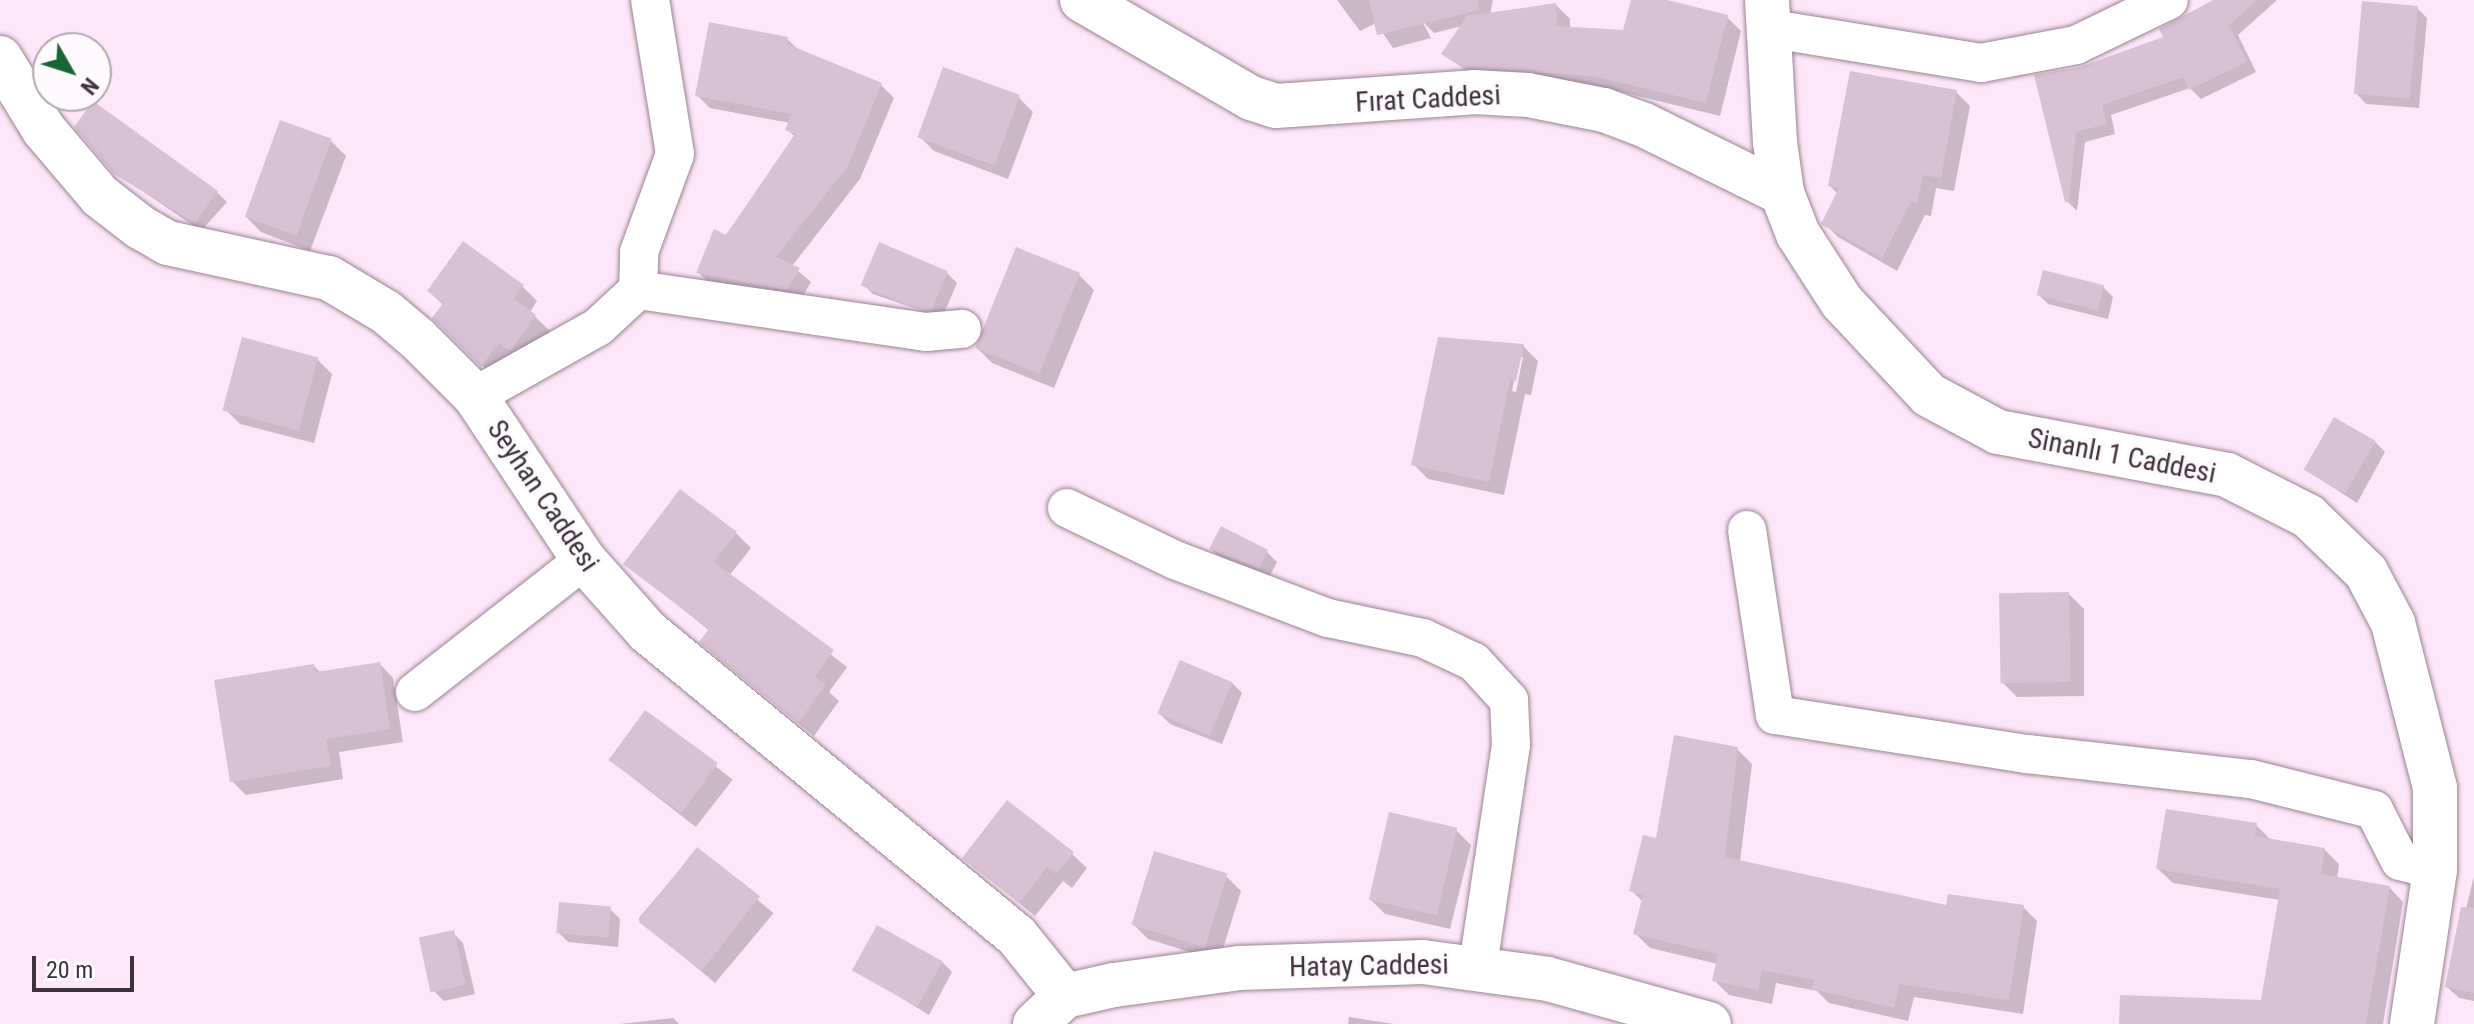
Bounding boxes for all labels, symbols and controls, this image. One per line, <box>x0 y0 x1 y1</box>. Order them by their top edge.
north arrow <box>32 32 112 112</box>
text: N <box>76 73 103 99</box>
street label: Fırat Caddesi <box>1354 78 1502 120</box>
street label: Seyhan Caddesi <box>480 414 606 578</box>
street label: Sinanlı 1 Caddesi <box>2025 421 2219 491</box>
scale bar <box>36 940 138 990</box>
street label: Hatay Caddesi <box>1289 948 1449 984</box>
text: 20 m <box>46 956 93 984</box>

